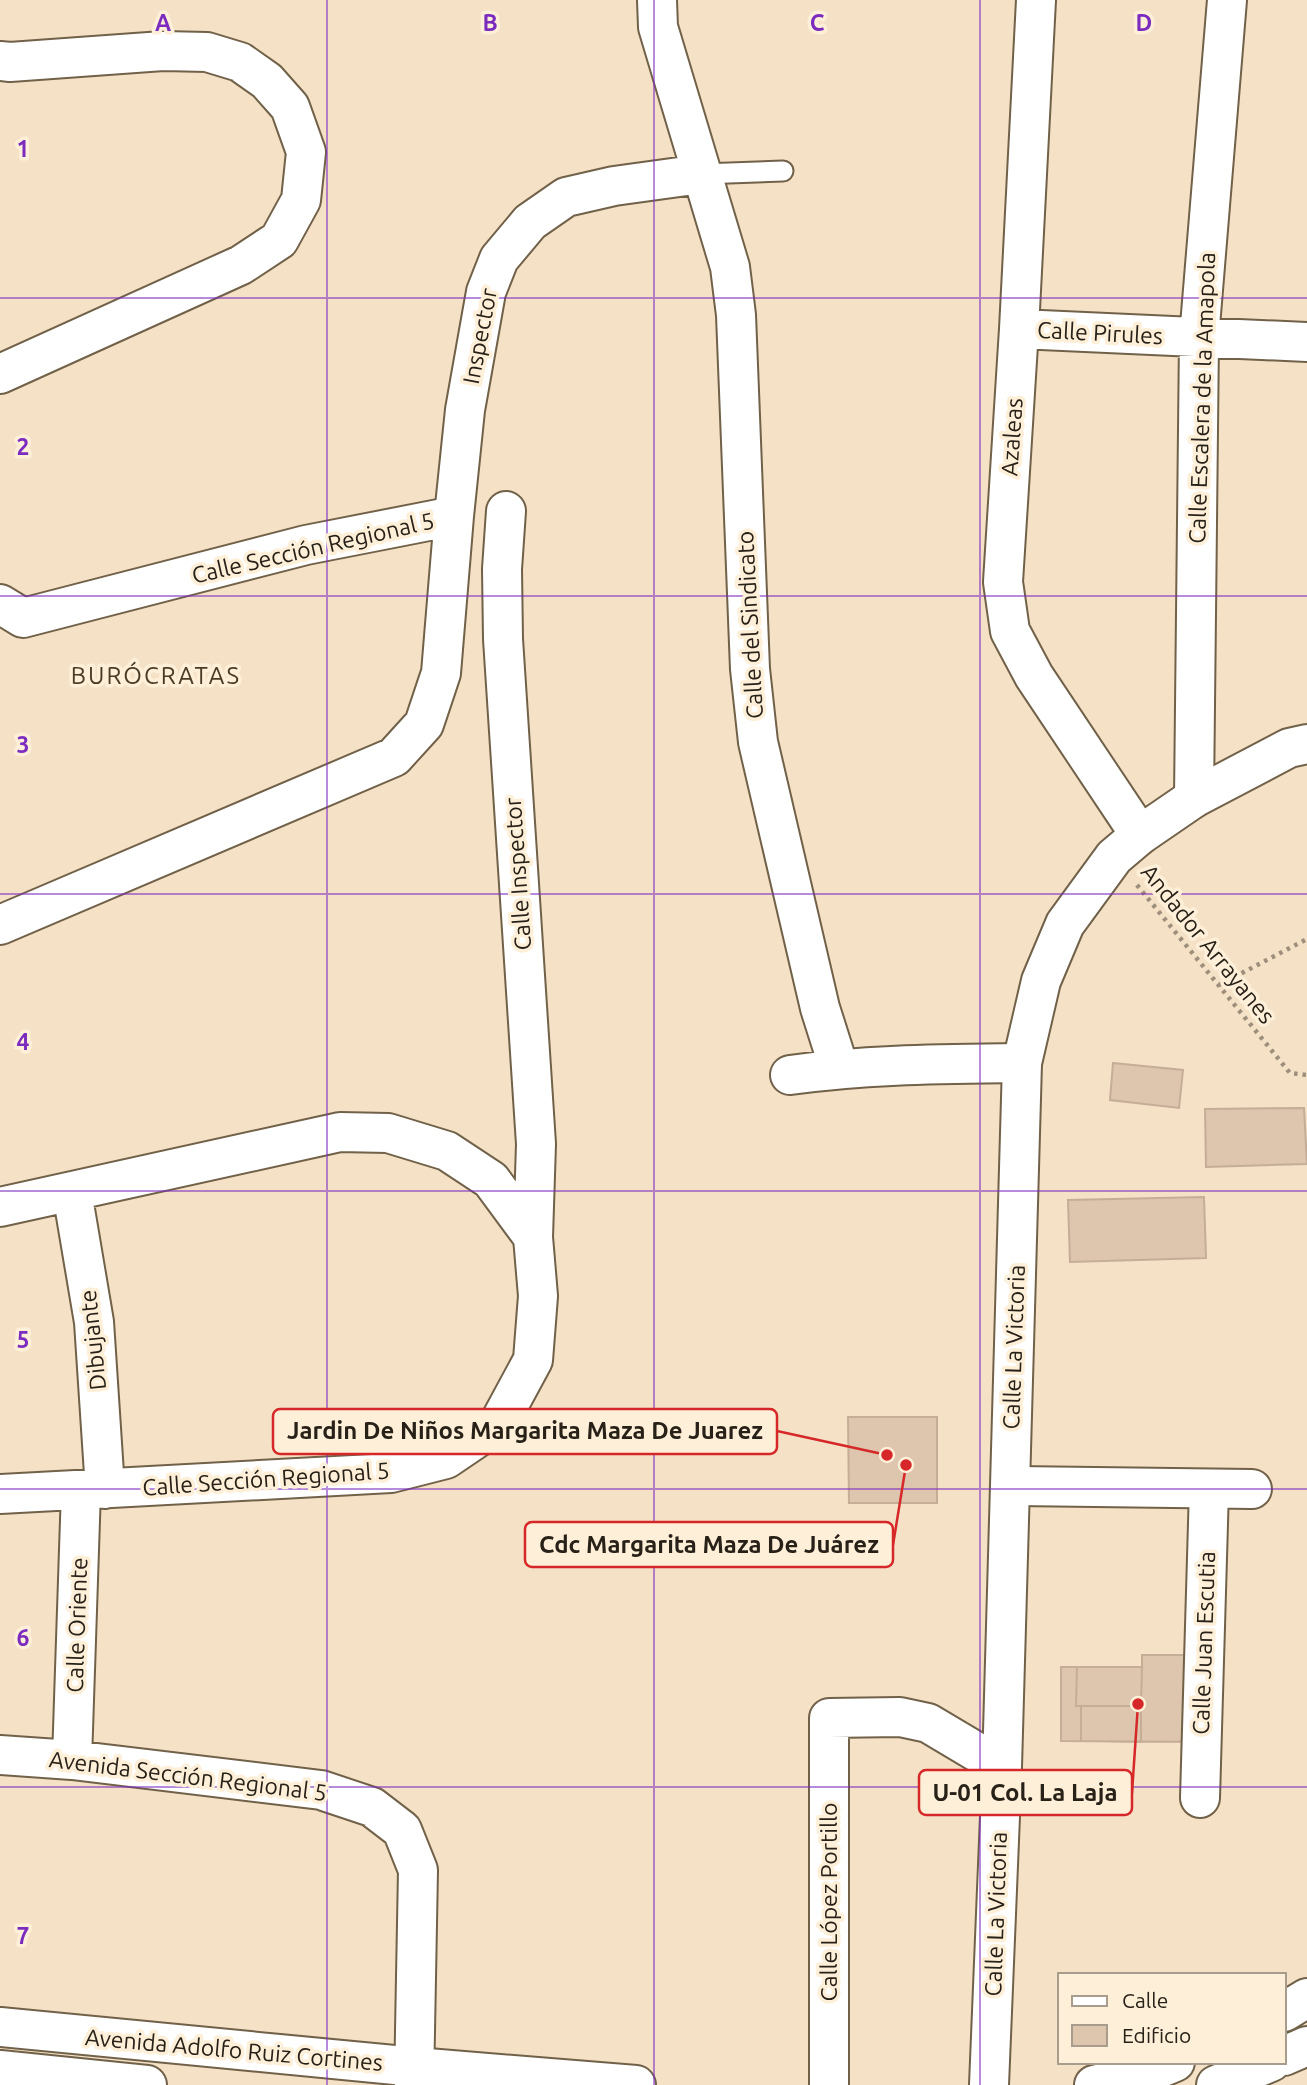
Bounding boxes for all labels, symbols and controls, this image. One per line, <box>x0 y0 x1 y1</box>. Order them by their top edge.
text: A <box>155 10 171 35</box>
text: B <box>482 10 498 35</box>
text: C <box>810 10 825 35</box>
text: D <box>1136 10 1152 35</box>
text: 1 <box>17 136 29 161</box>
street label: Calle Escalera de la Amapola <box>1184 252 1219 544</box>
street label: Inspector <box>458 286 501 386</box>
street label: Calle Pirules <box>1037 317 1164 348</box>
street label: Azaleas <box>996 397 1027 477</box>
text: 2 <box>17 434 29 459</box>
street label: Calle Sección Regional 5 <box>189 507 436 588</box>
street label: Calle del Sindicato <box>732 530 767 720</box>
district label: BURÓCRATAS <box>71 661 241 689</box>
text: 3 <box>17 732 29 757</box>
street label: Calle Inspector <box>500 797 535 951</box>
street label: Andador Arrayanes <box>1137 859 1280 1028</box>
text: 4 <box>17 1029 30 1054</box>
street label: Calle La Victoria <box>998 1264 1029 1430</box>
street label: Dibujante <box>75 1289 110 1391</box>
text: 5 <box>17 1327 29 1352</box>
callout: Jardin De Niños Margarita Maza De Juarez <box>273 1409 777 1454</box>
text: Jardin De Niños Margarita Maza De Juarez <box>287 1417 763 1444</box>
street label: Calle Sección Regional 5 <box>141 1457 391 1500</box>
callout: Cdc Margarita Maza De Juárez <box>525 1522 893 1567</box>
text: Cdc Margarita Maza De Juárez <box>539 1531 879 1558</box>
street label: Calle Juan Escutia <box>1188 1551 1219 1735</box>
street label: Calle Oriente <box>62 1557 91 1693</box>
text: 6 <box>17 1625 30 1650</box>
street label: Avenida Sección Regional 5 <box>48 1746 328 1805</box>
callout: U-01 Col. La Laja <box>919 1770 1132 1815</box>
text: U-01 Col. La Laja <box>932 1779 1118 1806</box>
street label: Calle López Portillo <box>816 1803 841 2001</box>
street label: Calle La Victoria <box>980 1831 1011 1997</box>
text: 7 <box>17 1923 29 1948</box>
legend <box>1058 1973 1286 2064</box>
text: Calle <box>1122 1988 1168 2012</box>
text: Edificio <box>1122 2023 1191 2047</box>
street label: Avenida Adolfo Ruiz Cortines <box>84 2024 384 2075</box>

